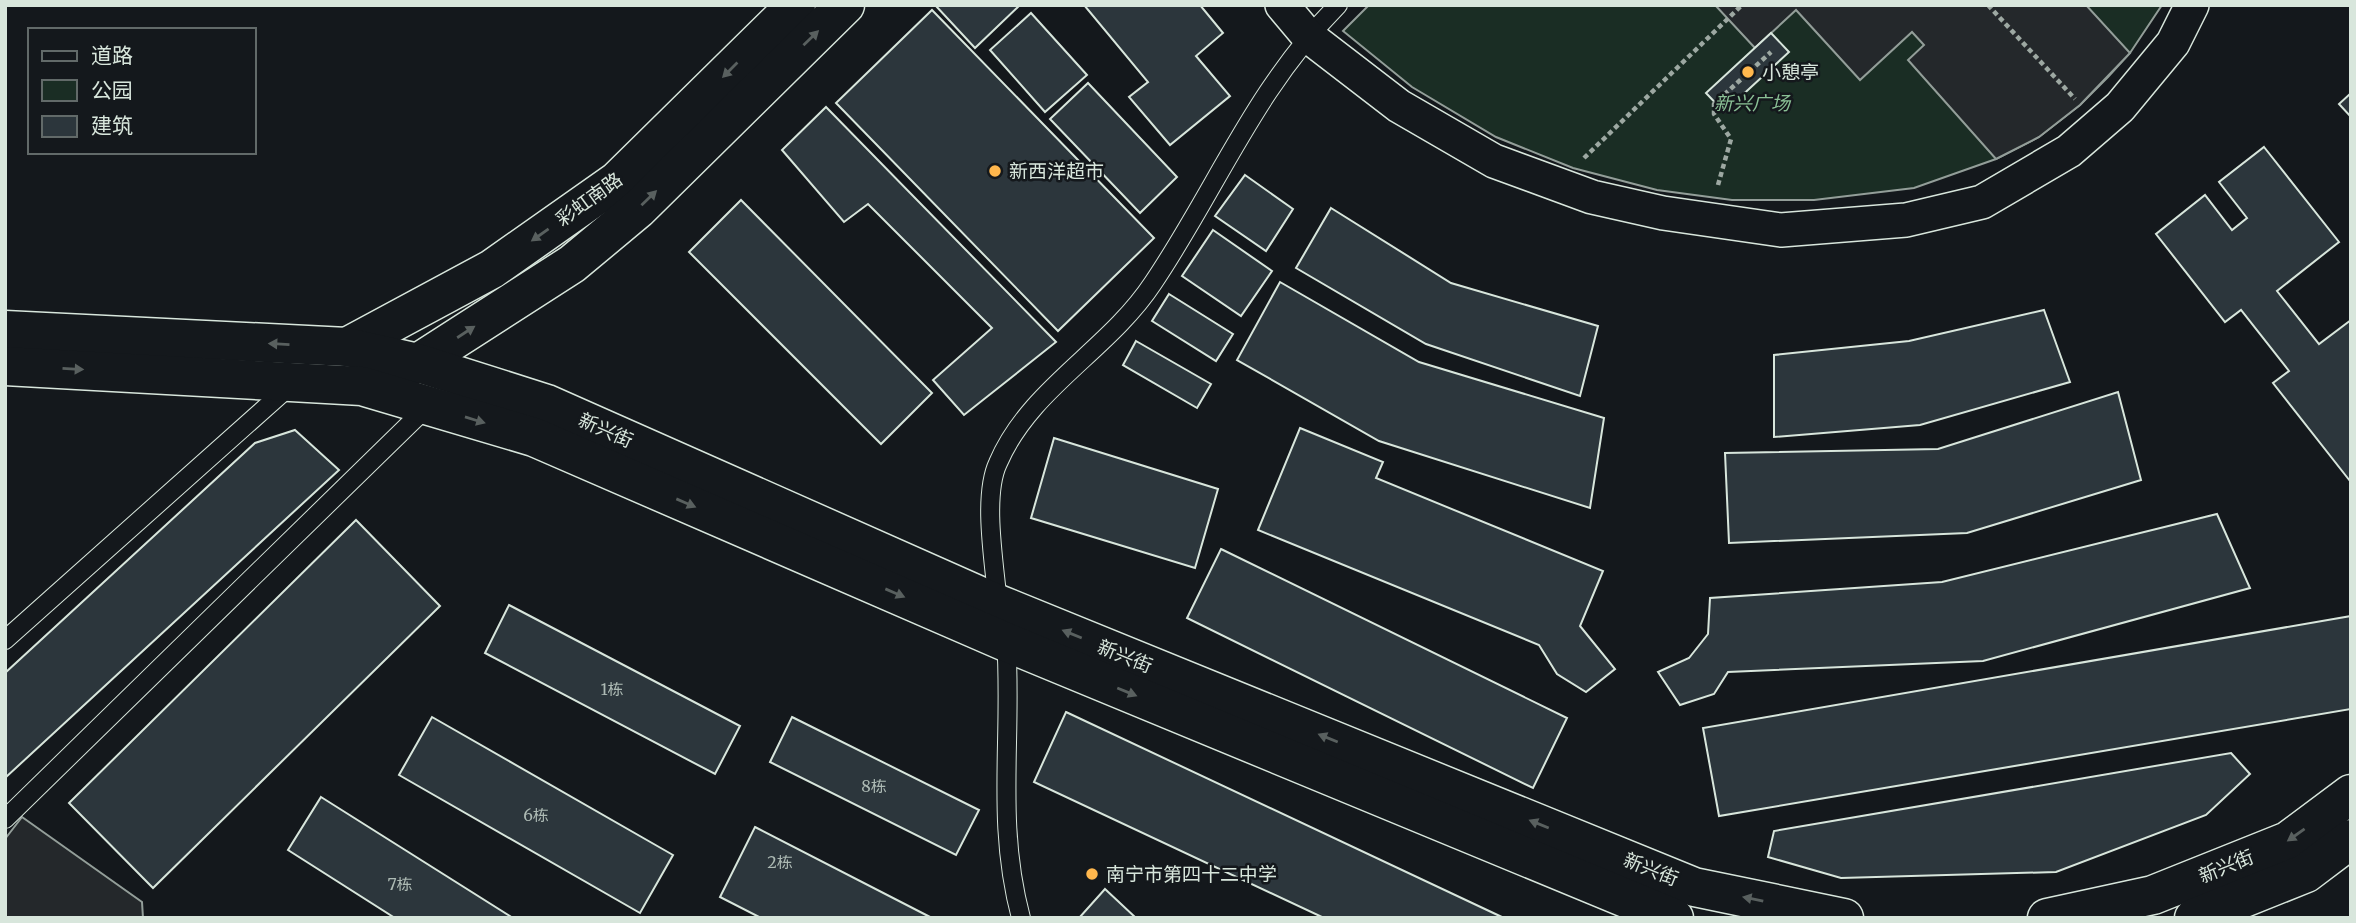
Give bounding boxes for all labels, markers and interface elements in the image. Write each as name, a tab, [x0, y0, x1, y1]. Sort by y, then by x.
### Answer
legend	[28, 28, 256, 154]
one-way arrow	[803, 30, 820, 47]
text: 道路	[91, 42, 133, 69]
place label: 小憩亭	[1762, 60, 1819, 84]
one-way arrow	[721, 62, 738, 79]
marker: 小憩亭	[1740, 64, 1756, 80]
text: 公园	[91, 77, 133, 104]
park label: 新兴广场	[1714, 91, 1792, 115]
text: 建筑	[91, 112, 133, 139]
place label: 新西洋超市	[1009, 159, 1104, 183]
marker: 新西洋超市	[987, 163, 1003, 179]
street label: 彩虹南路	[551, 167, 627, 231]
one-way arrow	[640, 190, 657, 206]
one-way arrow	[531, 228, 549, 242]
one-way arrow	[456, 325, 475, 338]
one-way arrow	[268, 338, 290, 349]
one-way arrow	[63, 364, 85, 375]
street label: 新兴街	[575, 407, 637, 453]
one-way arrow	[464, 415, 485, 425]
one-way arrow	[676, 497, 696, 509]
one-way arrow	[885, 588, 906, 599]
one-way arrow	[1061, 629, 1082, 640]
street label: 新兴街	[1094, 634, 1156, 678]
house number: 1栋	[600, 679, 624, 699]
one-way arrow	[1117, 686, 1138, 697]
one-way arrow	[1318, 733, 1339, 744]
house number: 8栋	[861, 776, 887, 796]
house number: 6栋	[523, 805, 549, 825]
one-way arrow	[1529, 818, 1549, 830]
one-way arrow	[2287, 828, 2305, 842]
street label: 新兴街	[2195, 844, 2257, 888]
street label: 新兴街	[1620, 847, 1682, 891]
house number: 2栋	[767, 852, 793, 872]
place label: 南宁市第四十二中学	[1106, 862, 1277, 886]
marker: 南宁市第四十二中学	[1084, 866, 1100, 882]
house number: 7栋	[387, 874, 413, 894]
one-way arrow	[1742, 894, 1764, 905]

